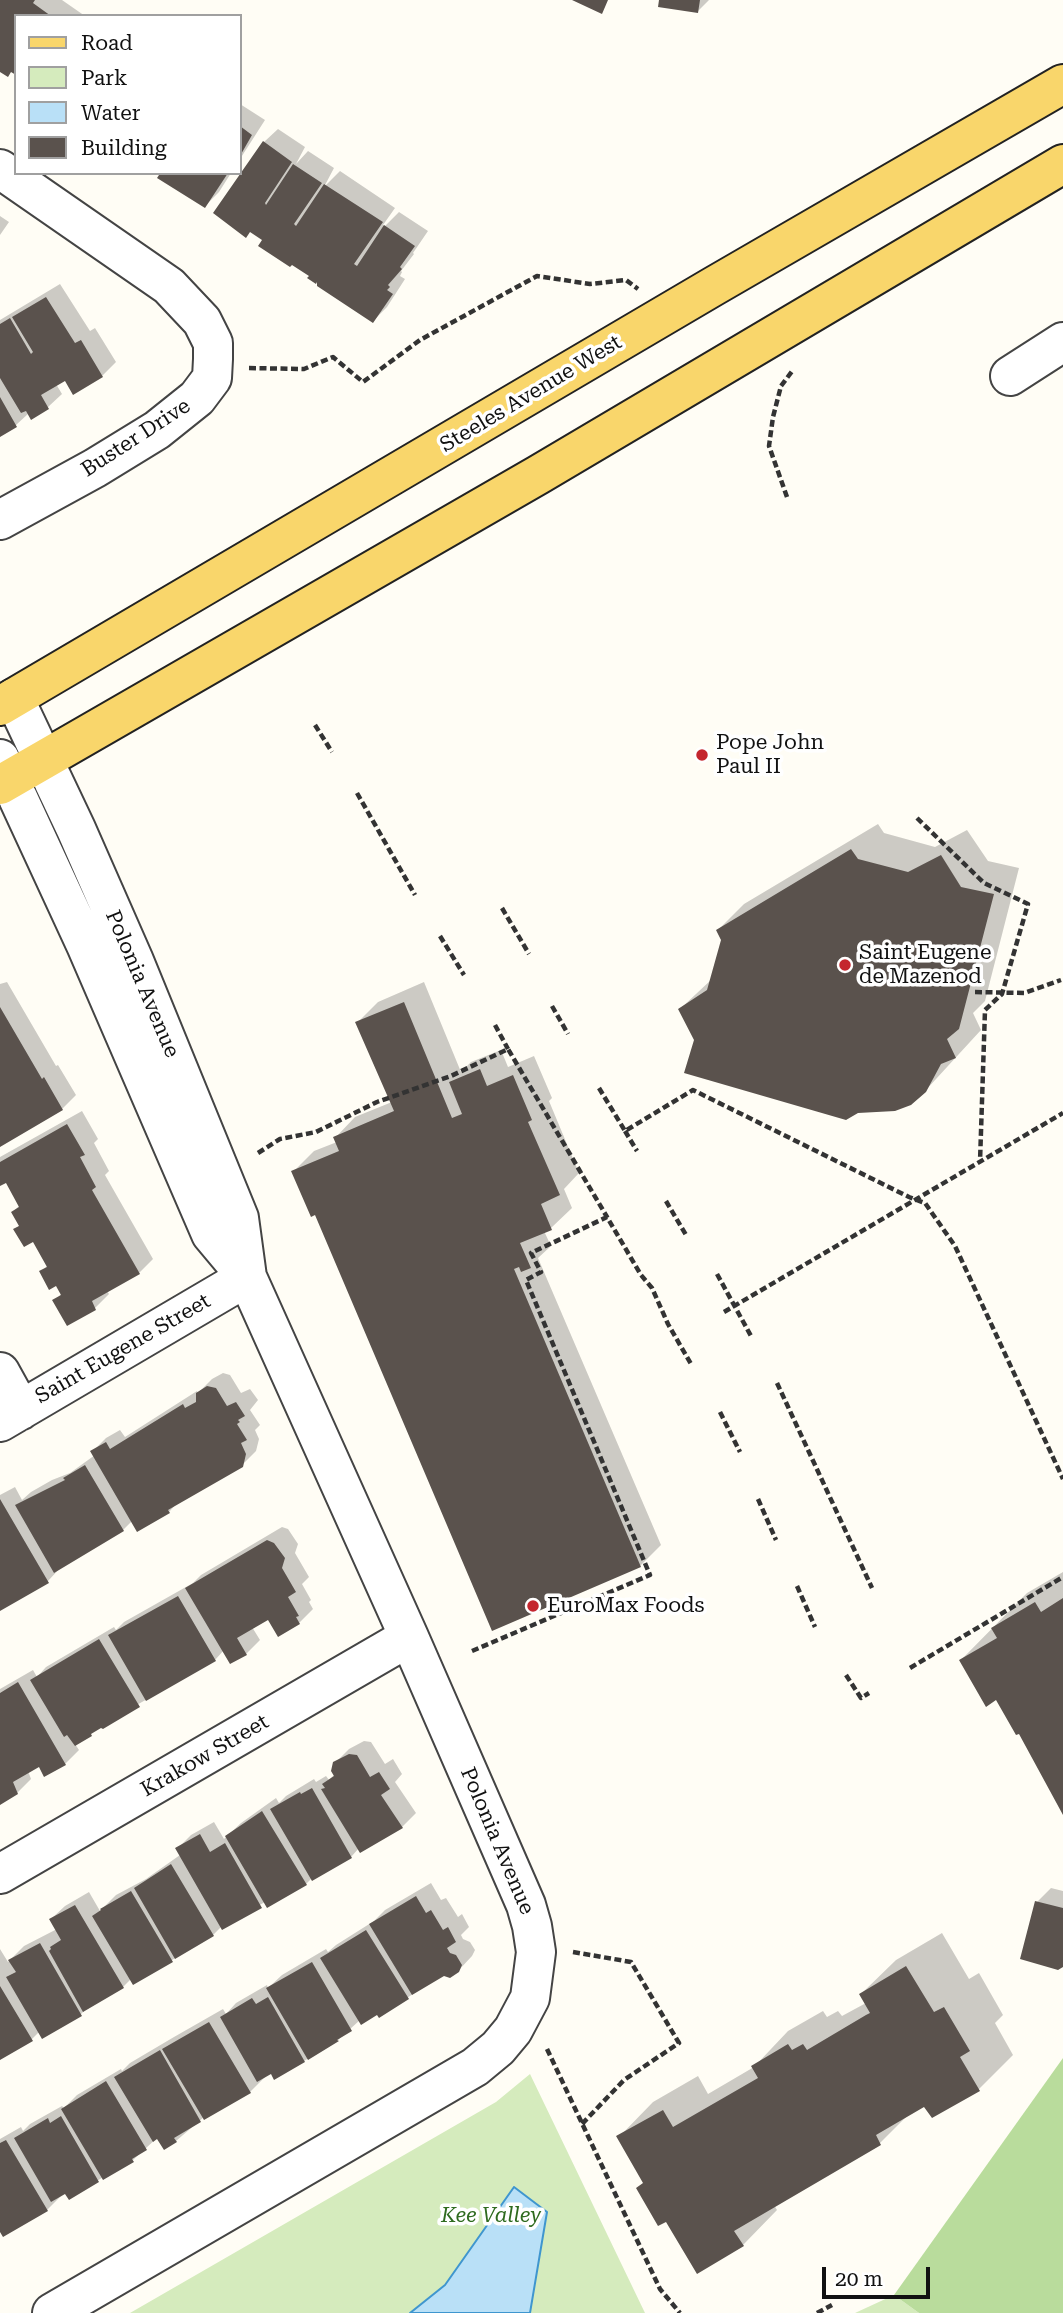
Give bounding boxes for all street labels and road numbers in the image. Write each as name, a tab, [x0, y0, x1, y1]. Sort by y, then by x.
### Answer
street label: Steeles Avenue West	[436, 330, 626, 458]
street label: Buster Drive	[77, 393, 195, 483]
street label: Polonia Avenue	[100, 907, 184, 1061]
street label: Saint Eugene Street	[31, 1289, 215, 1409]
street label: Krakow Street	[137, 1709, 273, 1803]
street label: Polonia Avenue	[455, 1764, 539, 1918]

